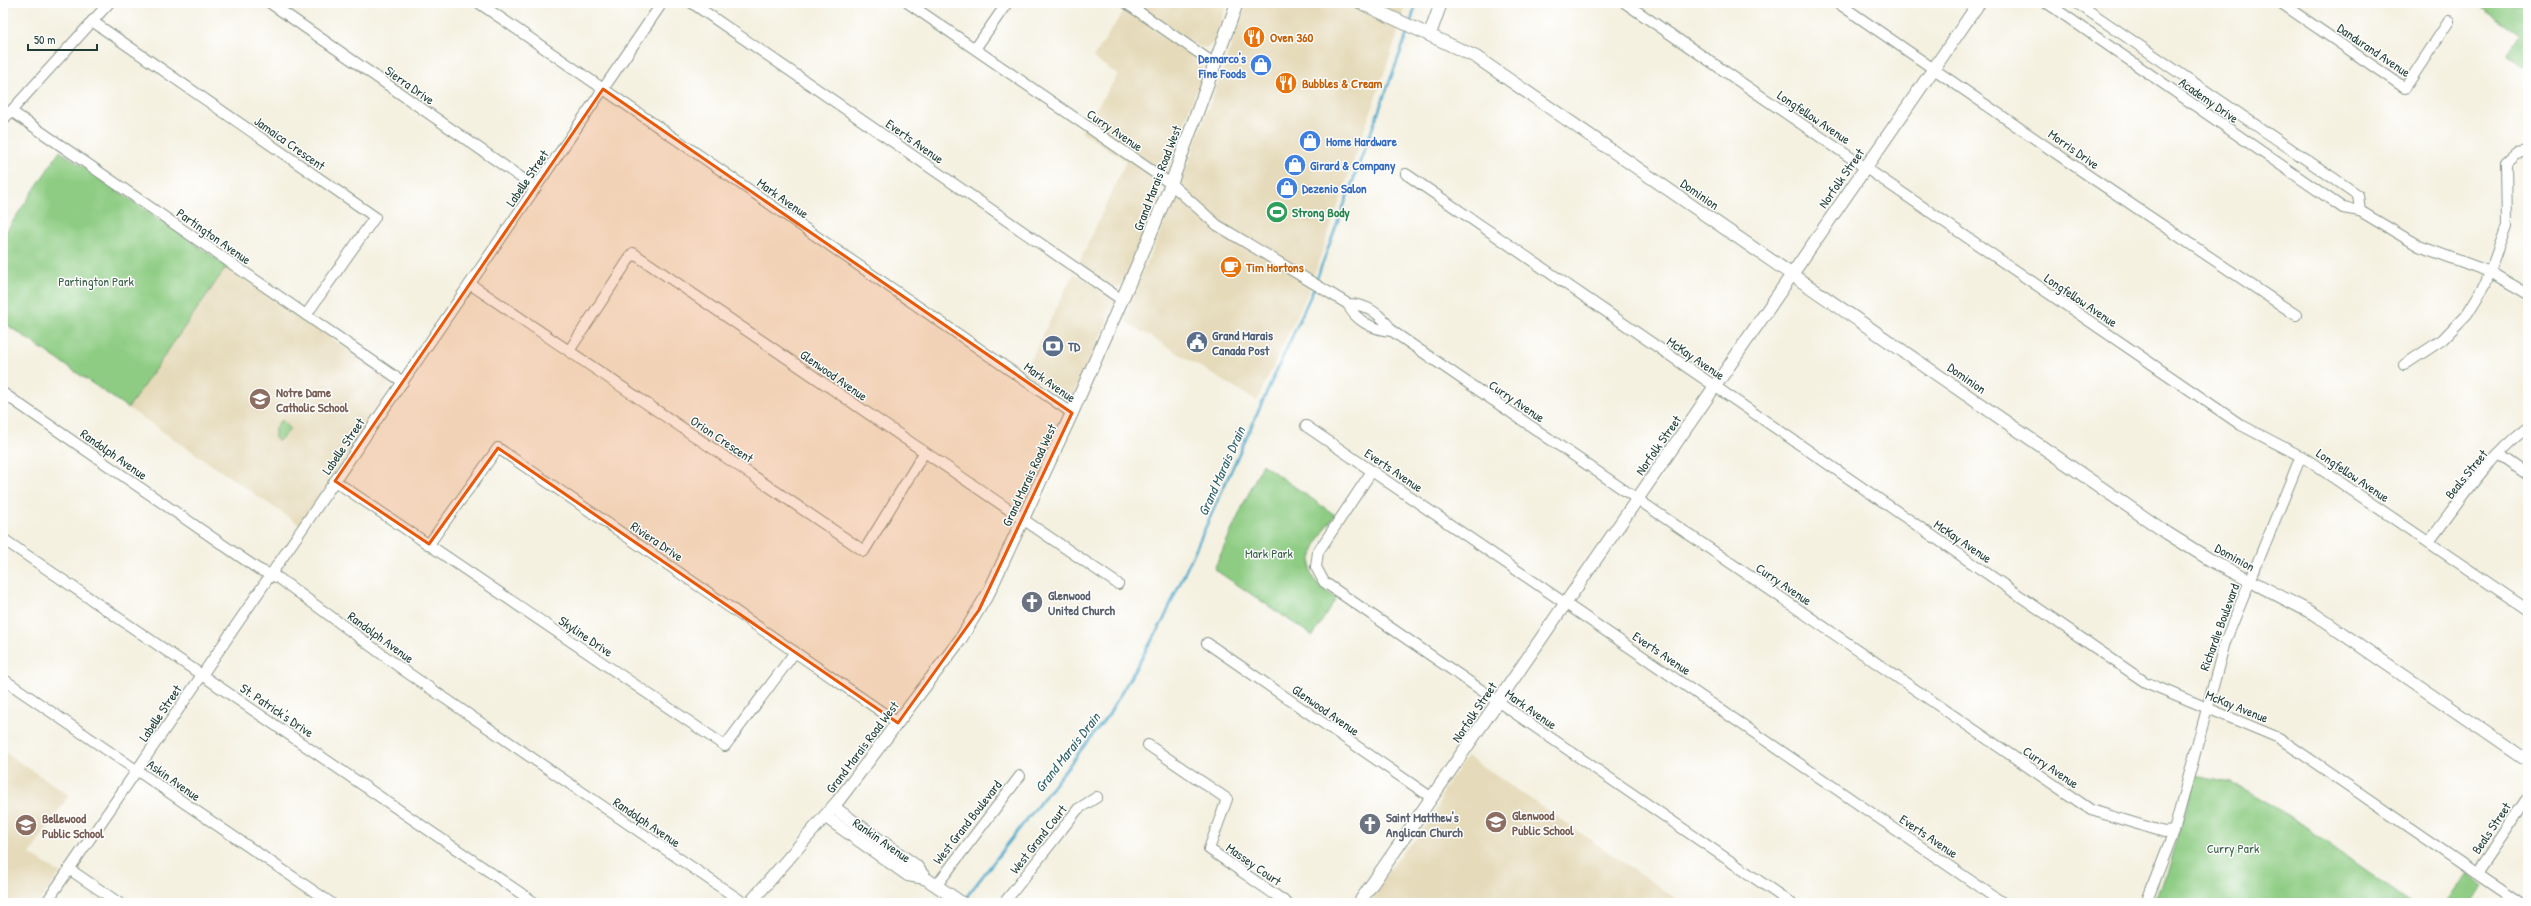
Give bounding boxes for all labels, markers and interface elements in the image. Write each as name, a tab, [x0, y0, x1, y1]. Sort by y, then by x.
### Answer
street label: Dandurand Avenue	[2334, 19, 2414, 81]
restaurant icon: Oven 360	[1241, 24, 1267, 50]
scale bar	[28, 26, 97, 52]
place label: Oven 360	[1270, 28, 1313, 46]
text: 50 m	[34, 31, 55, 48]
place label: Demarco's Fine Foods	[1198, 49, 1246, 82]
shop icon: Demarco's Fine Foods	[1248, 52, 1274, 78]
street label: Sierra Drive	[382, 61, 438, 109]
restaurant icon: Bubbles & Cream	[1273, 70, 1299, 96]
street label: Academy Drive	[2176, 73, 2242, 127]
place label: Bubbles & Cream	[1302, 74, 1382, 92]
street label: Longfellow Avenue	[1774, 86, 1854, 148]
street label: Curry Avenue	[1084, 105, 1146, 155]
street label: Jamaica Crescent	[251, 112, 329, 174]
street label: Everts Avenue	[883, 115, 947, 167]
street label: Grand Marais Road West	[1129, 122, 1185, 233]
street label: Morris Drive	[2045, 125, 2103, 173]
shop icon: Home Hardware	[1297, 128, 1323, 154]
place label: Home Hardware	[1326, 132, 1398, 150]
street label: Norfolk Street	[1814, 144, 1869, 211]
street label: Labelle Street	[502, 146, 553, 210]
shop icon: Girard & Company	[1282, 152, 1308, 178]
place label: Girard & Company	[1310, 156, 1396, 175]
street label: Mark Avenue	[754, 174, 812, 222]
street label: Dominion	[1677, 174, 1723, 214]
shop icon: Dezenio Salon	[1274, 175, 1300, 201]
place label: Dezenio Salon	[1302, 179, 1367, 197]
sports icon: Strong Body	[1264, 199, 1290, 225]
place label: Strong Body	[1292, 203, 1350, 222]
street label: Partington Avenue	[173, 204, 255, 268]
cafe icon: Tim Hortons	[1218, 254, 1244, 280]
place label: Tim Hortons	[1245, 258, 1304, 276]
street label: Longfellow Avenue	[2041, 269, 2121, 331]
park label: Partington Park	[58, 272, 134, 290]
place label: Grand Marais Canada Post	[1212, 326, 1273, 359]
public building icon: Grand Marais Canada Post	[1184, 329, 1210, 355]
street label: McKay Avenue	[1664, 332, 1728, 384]
bank icon: TD	[1040, 333, 1066, 359]
place label: TD	[1067, 337, 1081, 355]
street label: Glenwood Avenue	[797, 345, 871, 405]
street label: Mark Avenue	[1021, 358, 1079, 406]
street label: Dominion	[1944, 358, 1990, 398]
street label: Curry Avenue	[1486, 376, 1548, 426]
place label: Notre Dame Catholic School	[276, 383, 349, 416]
school or university icon: Notre Dame Catholic School	[247, 386, 273, 412]
street label: Orion Crescent	[687, 411, 757, 467]
street label: Norfolk Street	[1631, 411, 1686, 478]
street label: Labelle Street	[318, 414, 369, 478]
street label: Grand Marais Road West	[997, 420, 1061, 529]
water label: Grand Marais Drain	[1193, 422, 1250, 519]
street label: Randolph Avenue	[77, 424, 151, 484]
street label: Everts Avenue	[1361, 444, 1427, 496]
street label: Longfellow Avenue	[2313, 444, 2393, 506]
street label: Beals Street	[2441, 445, 2492, 502]
street label: McKay Avenue	[1931, 515, 1995, 567]
street label: Riviera Drive	[627, 517, 687, 565]
street label: Dominion	[2212, 539, 2258, 575]
park label: Mark Park	[1245, 544, 1294, 562]
street label: Curry Avenue	[1753, 559, 1815, 609]
street label: Richardie Boulevard	[2195, 581, 2243, 673]
place label: Glenwood United Church	[1048, 586, 1115, 619]
church icon: Glenwood United Church	[1019, 589, 1045, 615]
street label: Randolph Avenue	[344, 607, 418, 667]
street label: Skyline Drive	[555, 611, 617, 661]
street label: Everts Avenue	[1629, 627, 1695, 679]
street label: Norfolk Street	[1447, 678, 1501, 746]
street label: St. Patrick's Drive	[237, 679, 317, 741]
street label: Glenwood Avenue	[1289, 680, 1363, 740]
street label: Labelle Street	[135, 681, 186, 745]
street label: Mark Avenue	[1502, 685, 1560, 733]
street label: McKay Avenue	[2203, 685, 2271, 727]
street label: Grand Marais Road West	[821, 697, 903, 797]
water label: Grand Marais Drain	[1030, 707, 1105, 796]
street label: Curry Avenue	[2020, 742, 2082, 792]
street label: Askin Avenue	[144, 755, 204, 805]
street label: West Grand Boulevard	[929, 776, 1005, 868]
street label: Randolph Avenue	[610, 793, 684, 851]
street label: Beals Street	[2467, 798, 2515, 857]
street label: West Grand Court	[1005, 800, 1071, 877]
place label: Glenwood Public School	[1512, 806, 1574, 839]
place label: Saint Matthew's Anglican Church	[1386, 808, 1463, 842]
place label: Bellewood Public School	[42, 809, 104, 842]
school or university icon: Glenwood Public School	[1483, 809, 1509, 835]
street label: Everts Avenue	[1896, 810, 1962, 862]
church icon: Saint Matthew's Anglican Church	[1357, 811, 1383, 837]
school or university icon: Bellewood Public School	[13, 812, 39, 838]
street label: Rankin Avenue	[849, 813, 915, 867]
street label: Massey Court	[1223, 838, 1286, 890]
park label: Curry Park	[2207, 839, 2260, 857]

